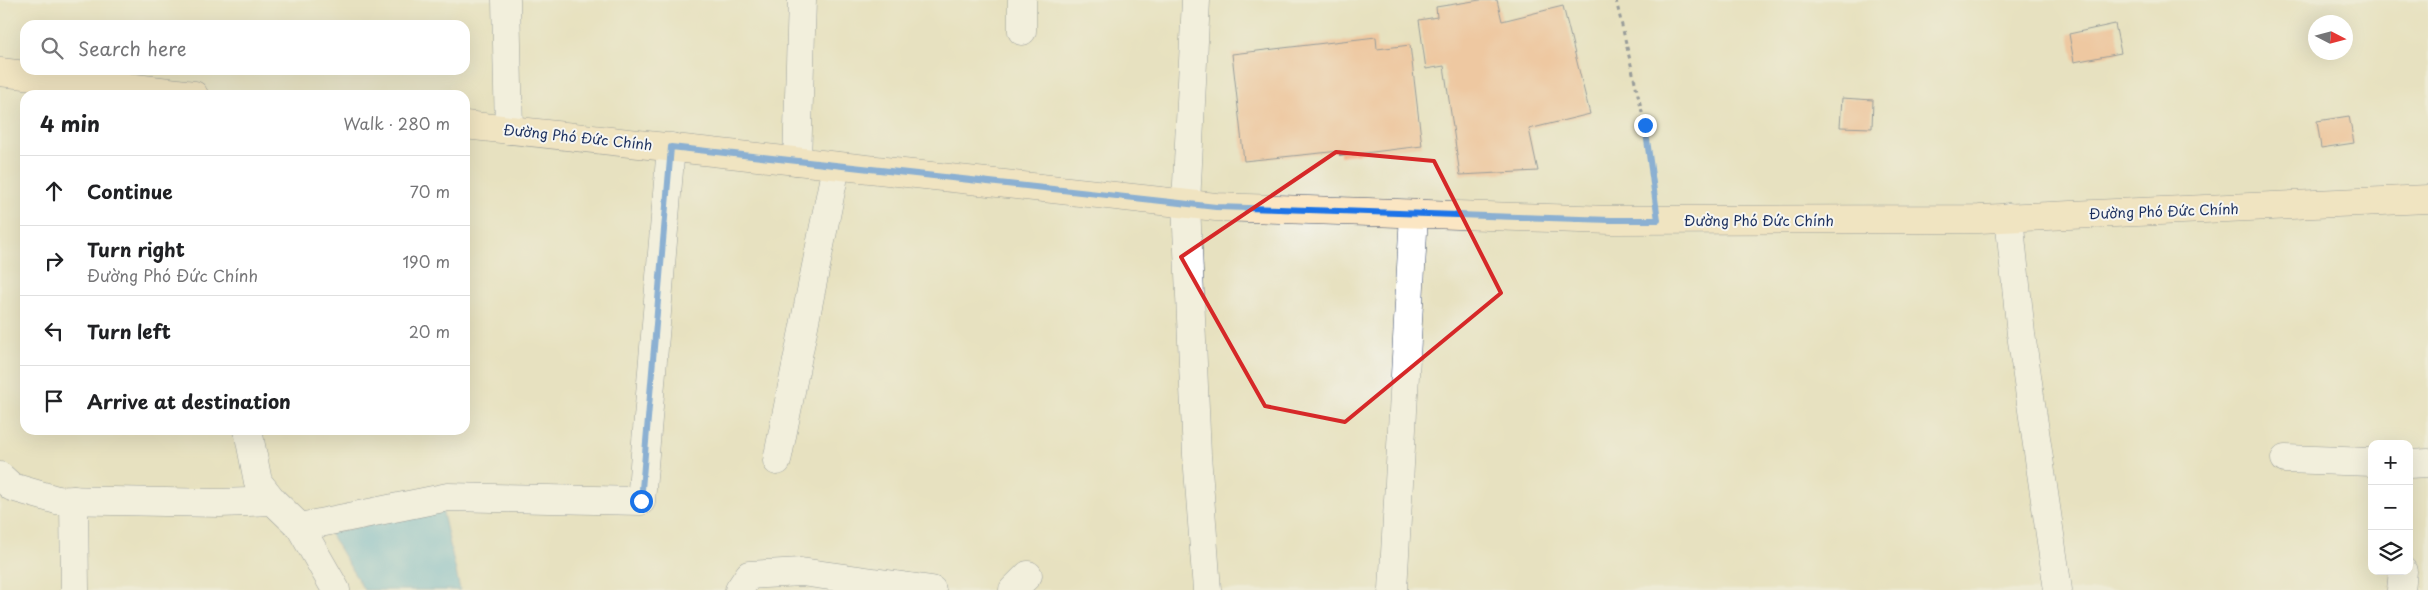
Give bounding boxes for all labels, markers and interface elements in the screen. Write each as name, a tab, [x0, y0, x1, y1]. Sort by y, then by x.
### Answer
north arrow	[2308, 15, 2353, 60]
search box	[20, 20, 470, 75]
icon: search	[38, 34, 66, 62]
text: Search here	[78, 34, 187, 62]
text: 4 min	[40, 107, 100, 139]
text: Walk · 280 m	[343, 111, 450, 135]
route end	[1634, 114, 1657, 137]
street label: Đường Phó Đức Chính	[502, 119, 654, 155]
icon: ahead	[40, 177, 68, 205]
text: Continue	[87, 177, 173, 205]
text: 70 m	[410, 179, 450, 203]
street label: Đường Phó Đức Chính	[2089, 198, 2239, 224]
street label: Đường Phó Đức Chính	[1684, 210, 1834, 231]
text: Turn right	[87, 235, 185, 263]
icon: right	[40, 247, 68, 275]
text: 190 m	[402, 249, 450, 273]
text: Đường Phó Đức Chính	[87, 263, 258, 287]
icon: left	[40, 317, 68, 345]
text: Turn left	[87, 317, 171, 345]
text: 20 m	[409, 319, 450, 343]
icon: arrive	[40, 387, 68, 415]
text: Arrive at destination	[87, 387, 291, 415]
map controls	[2368, 440, 2413, 575]
button: +	[2368, 440, 2413, 485]
button: −	[2368, 485, 2413, 530]
route start	[630, 490, 653, 513]
button: layers	[2368, 530, 2413, 575]

